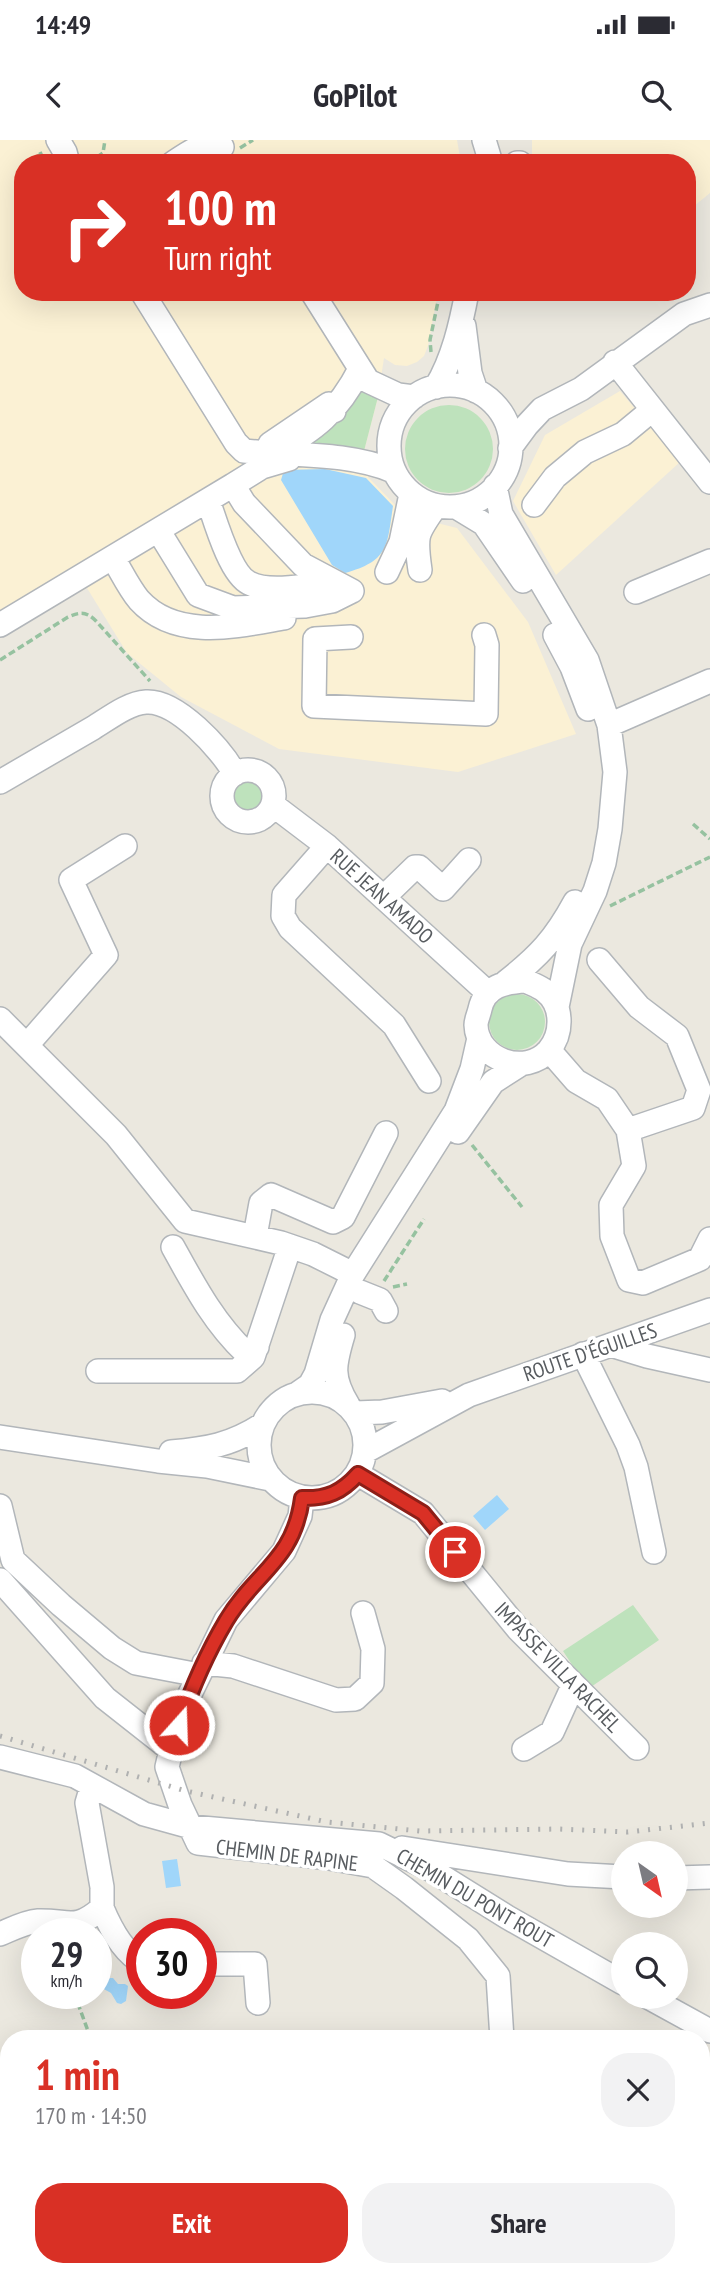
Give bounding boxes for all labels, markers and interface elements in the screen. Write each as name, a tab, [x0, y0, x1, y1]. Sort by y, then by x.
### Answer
text: 14:49	[35, 8, 91, 41]
text: GoPilot	[313, 74, 397, 116]
icon: back	[35, 76, 73, 114]
icon: search	[637, 76, 675, 114]
text: 100 m	[164, 175, 277, 239]
icon: right	[49, 182, 140, 273]
text: Turn right	[164, 237, 272, 279]
street label: RUE JEAN AMADO	[325, 843, 439, 949]
street label: ROUTE D'ÉGUILLES	[520, 1317, 660, 1387]
pin	[425, 1522, 485, 1582]
icon: arrive	[436, 1533, 474, 1571]
street label: IMPASSE VILLA RACHEL	[489, 1596, 627, 1738]
position arrow	[142, 1688, 216, 1762]
street label: CHEMIN DE RAPINE	[215, 1833, 359, 1877]
north arrow	[611, 1841, 688, 1918]
map controls	[611, 1841, 688, 2009]
street label: CHEMIN DU PONT ROUT	[392, 1842, 559, 1954]
speed limit sign: 30	[126, 1918, 217, 2009]
text: 29	[50, 1931, 83, 1977]
button: search	[611, 1932, 688, 2009]
text: km/h	[51, 1969, 82, 1992]
text: 1 min	[35, 2047, 120, 2102]
button: close	[601, 2053, 675, 2127]
text: 170 m · 14:50	[35, 2101, 147, 2130]
button: Exit	[35, 2183, 348, 2263]
button: Share	[362, 2183, 675, 2263]

